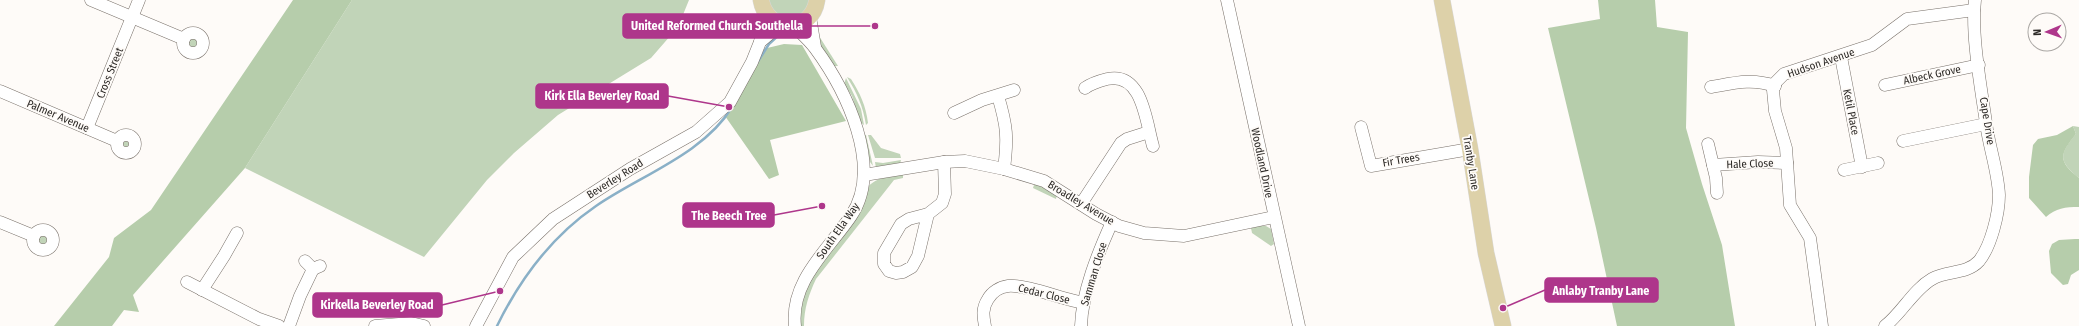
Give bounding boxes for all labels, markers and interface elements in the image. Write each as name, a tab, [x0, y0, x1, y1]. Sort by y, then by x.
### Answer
north arrow	[2027, 12, 2067, 52]
callout: United Reformed Church Southella	[623, 14, 811, 38]
text: United Reformed Church Southella	[631, 19, 803, 33]
text: N	[2031, 29, 2044, 36]
street label: Cross Street	[94, 45, 126, 100]
street label: Hudson Avenue	[1786, 45, 1856, 81]
street label: Albeck Grove	[1902, 63, 1962, 87]
callout: Kirk Ella Beverley Road	[536, 84, 668, 108]
street label: Ketil Place	[1840, 88, 1862, 136]
text: Kirk Ella Beverley Road	[544, 89, 660, 103]
street label: Cape Drive	[1977, 96, 1997, 146]
street label: Palmer Avenue	[25, 97, 91, 135]
street label: Woodland Drive	[1248, 127, 1276, 199]
street label: Tranby Lane	[1460, 135, 1482, 191]
street label: Fir Trees	[1381, 150, 1421, 170]
street label: Beverley Road	[584, 157, 646, 201]
street label: Hale Close	[1726, 157, 1774, 171]
street label: Broadley Avenue	[1045, 178, 1117, 228]
street label: South Ella Way	[814, 200, 862, 262]
callout: The Beech Tree	[683, 203, 774, 227]
text: The Beech Tree	[691, 209, 767, 223]
street label: Samman Close	[1078, 241, 1110, 307]
callout: Anlaby Tranby Lane	[1545, 278, 1658, 302]
street label: Cedar Close	[1017, 281, 1071, 307]
text: Anlaby Tranby Lane	[1552, 284, 1649, 298]
callout: Kirkella Beverley Road	[313, 293, 442, 317]
text: Kirkella Beverley Road	[321, 298, 433, 312]

